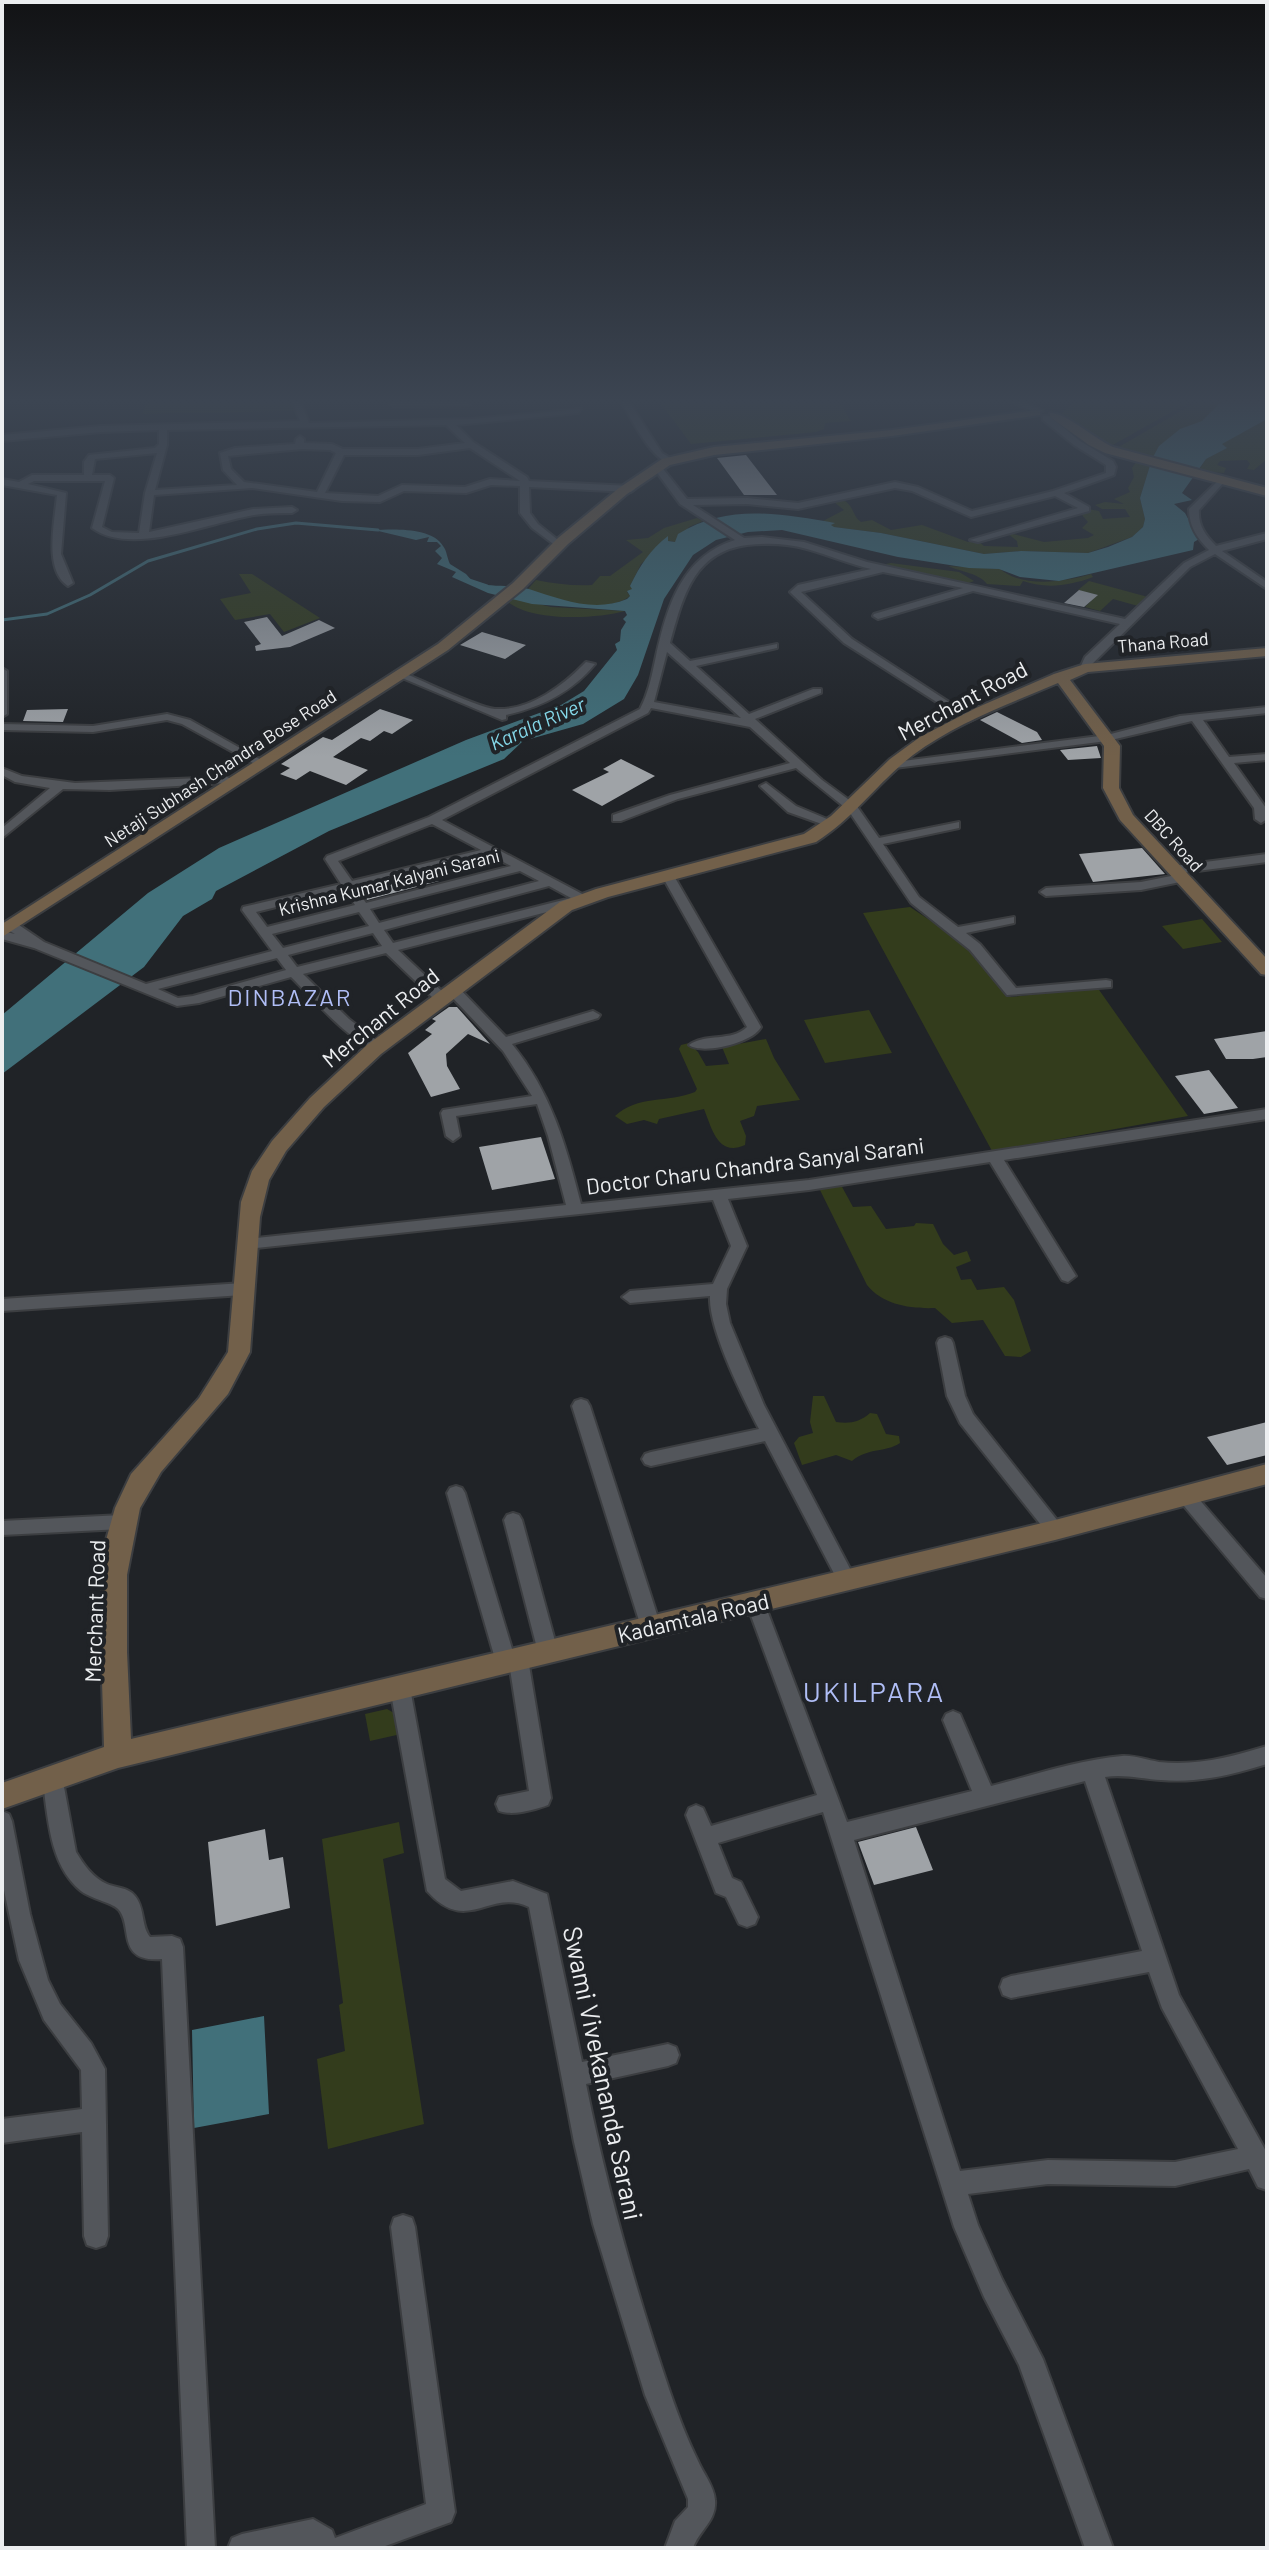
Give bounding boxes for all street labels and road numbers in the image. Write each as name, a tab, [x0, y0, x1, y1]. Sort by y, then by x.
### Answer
street label: Thana Road	[1116, 627, 1210, 657]
street label: Merchant Road	[893, 655, 1031, 745]
street label: Netaji Subhash Chandra Bose Road	[100, 685, 340, 851]
street label: DBC Road	[1140, 804, 1208, 876]
street label: Krishna Kumar Kalyani Sarani	[276, 844, 502, 920]
street label: Merchant Road	[316, 962, 444, 1072]
street label: Doctor Charu Chandra Sanyal Sarani	[584, 1131, 926, 1199]
street label: Merchant Road	[79, 1539, 109, 1683]
street label: Kadamtala Road	[615, 1587, 771, 1647]
street label: Swami Vivekananda Sarani	[558, 1923, 650, 2223]

